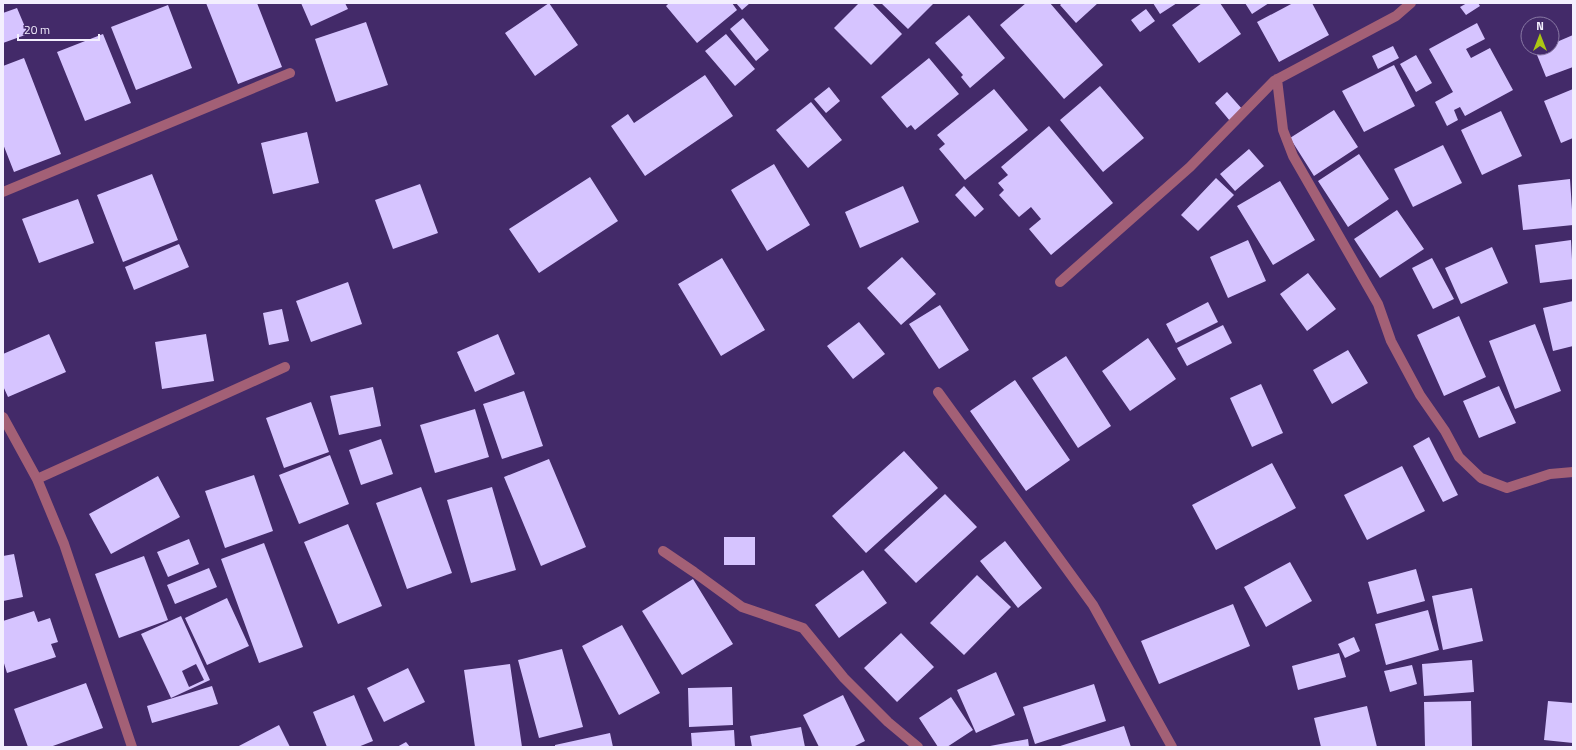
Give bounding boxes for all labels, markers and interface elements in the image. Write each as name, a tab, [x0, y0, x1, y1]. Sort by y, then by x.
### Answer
scale bar	[18, 16, 99, 42]
north arrow	[1520, 16, 1560, 56]
text: N	[1536, 18, 1544, 34]
text: 20 m	[24, 20, 50, 39]

